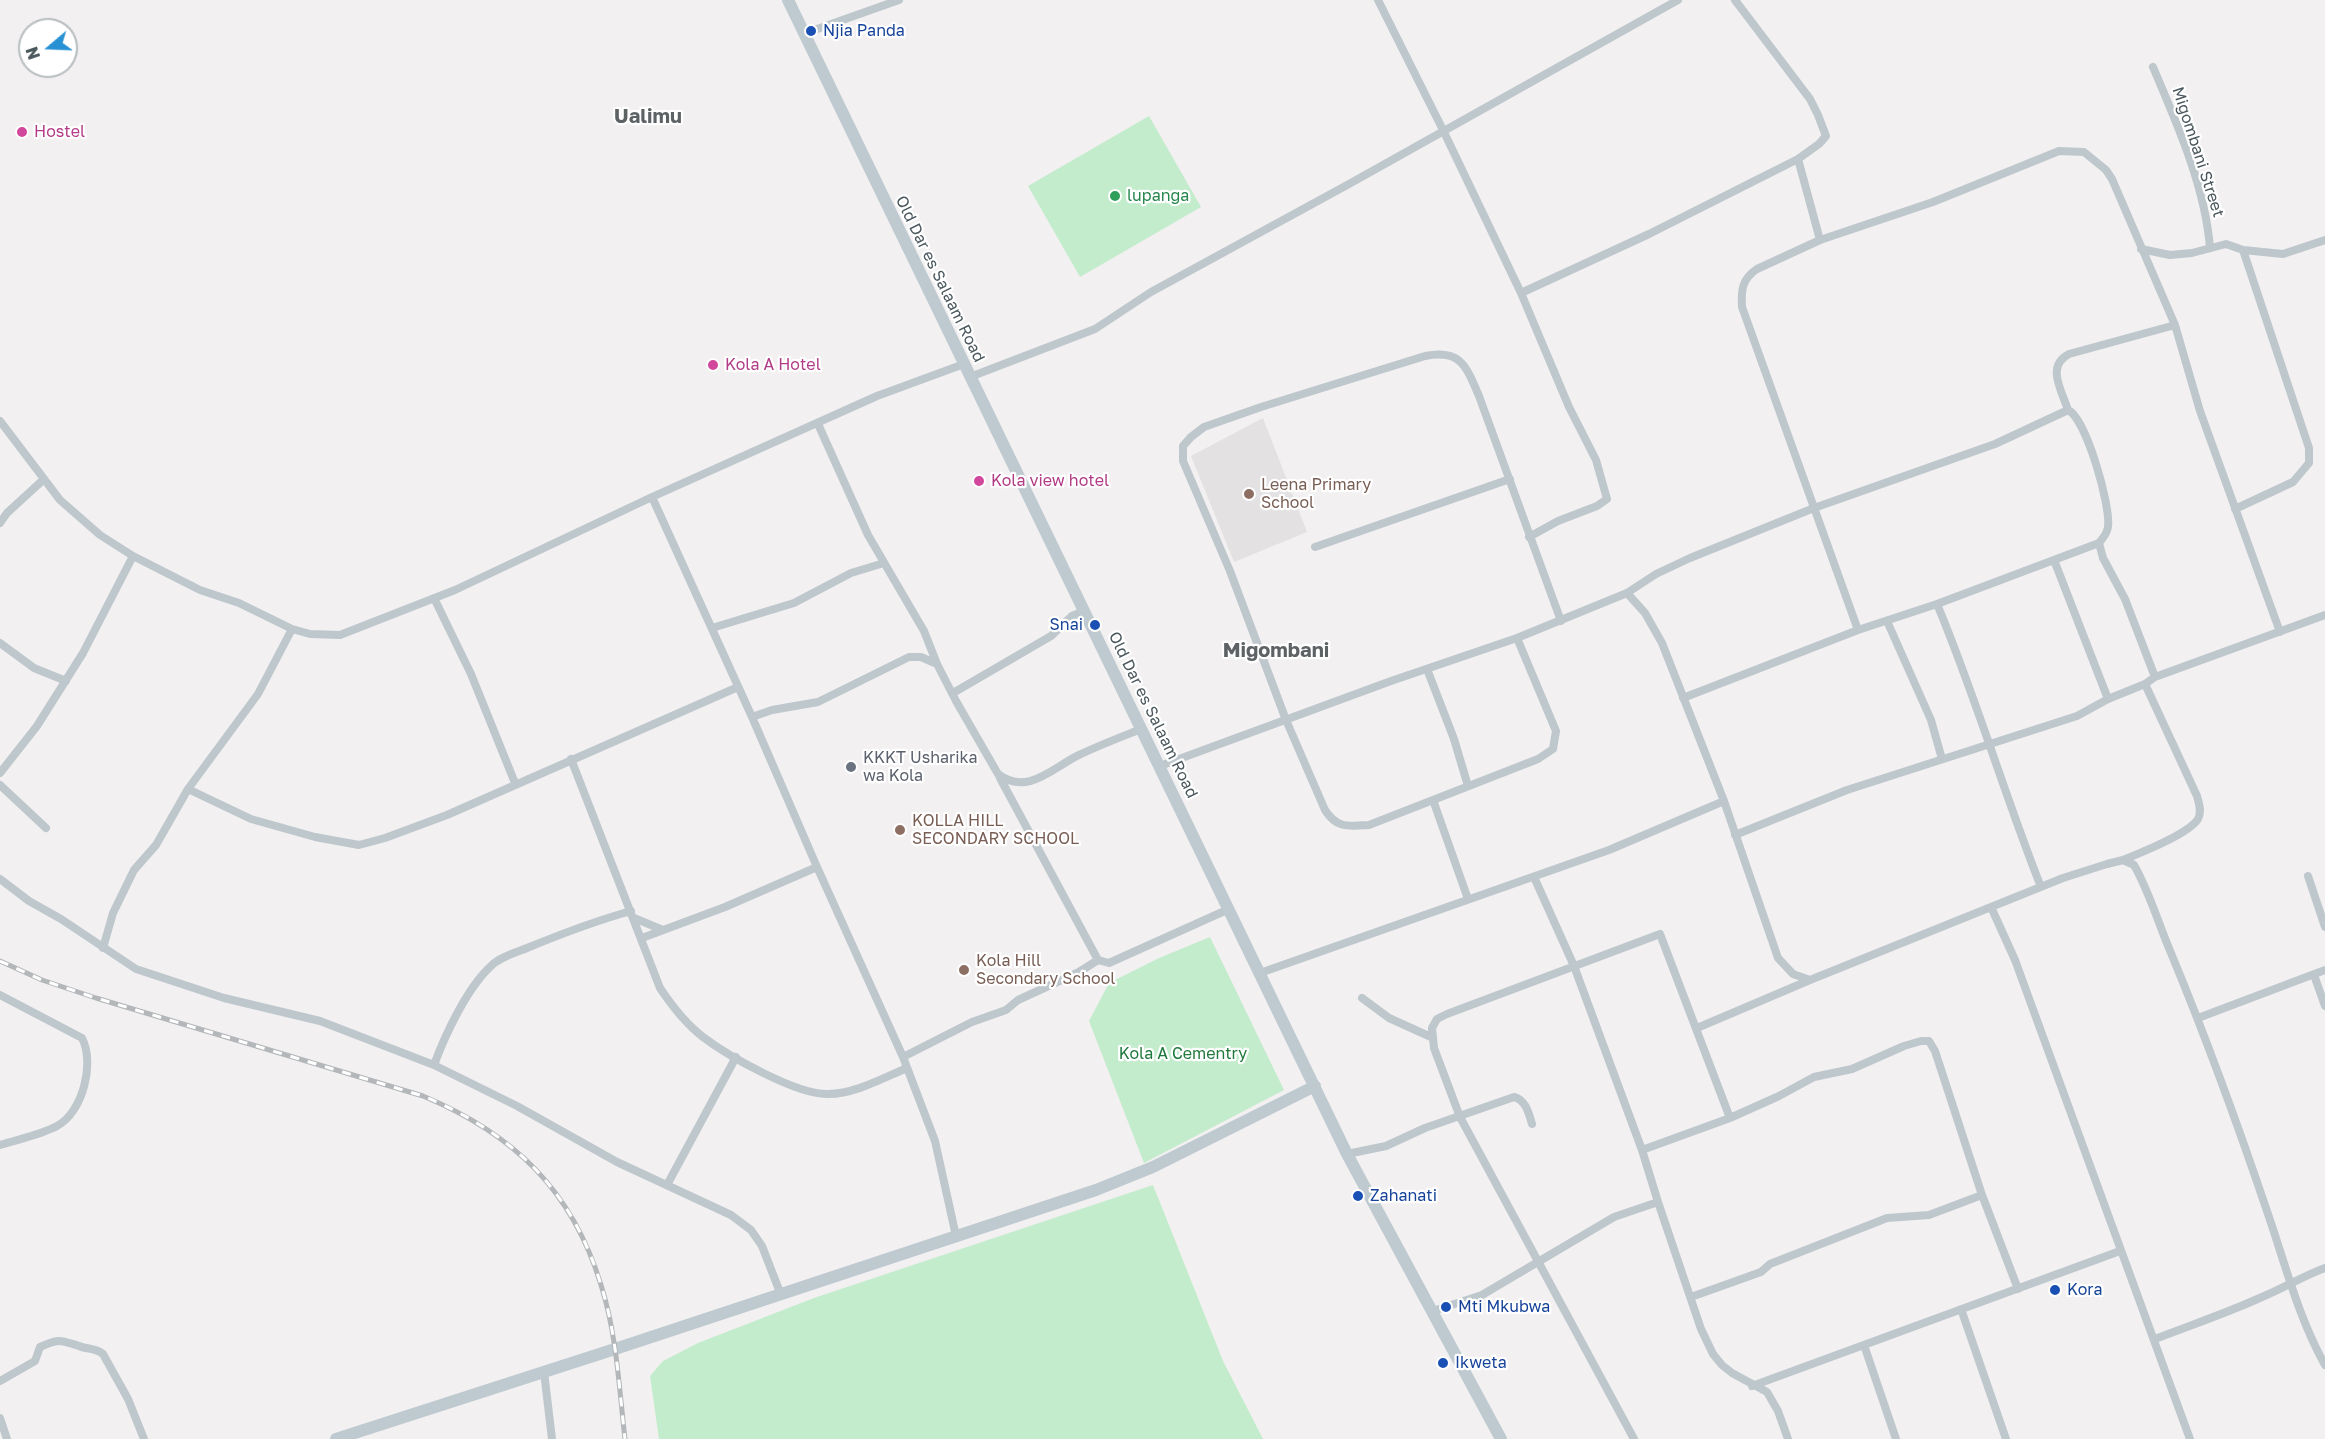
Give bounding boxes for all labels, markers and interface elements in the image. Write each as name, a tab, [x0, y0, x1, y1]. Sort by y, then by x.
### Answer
north arrow	[18, 18, 78, 78]
place label: Njia Panda	[823, 21, 905, 41]
marker: Njia Panda	[804, 24, 818, 38]
text: N	[21, 44, 44, 62]
street label: Migombani Street	[2168, 84, 2228, 220]
district label: Ualimu	[614, 105, 682, 129]
place label: Hostel	[34, 122, 85, 142]
marker: Hostel	[15, 125, 29, 139]
place label: lupanga	[1127, 186, 1189, 206]
marker: lupanga	[1108, 189, 1122, 203]
street label: Old Dar es Salaam Road	[891, 193, 989, 365]
place label: Kola A Hotel	[725, 355, 821, 375]
marker: Kola A Hotel	[706, 358, 720, 372]
place label: Kola view hotel	[991, 471, 1109, 491]
marker: Kola view hotel	[972, 474, 986, 488]
place label: Leena Primary School	[1261, 475, 1371, 513]
marker: Leena Primary School	[1242, 487, 1256, 501]
place label: Snai	[1050, 615, 1083, 635]
marker: Snai	[1088, 618, 1102, 632]
street label: Old Dar es Salaam Road	[1104, 629, 1202, 801]
district label: Migombani	[1223, 639, 1329, 663]
place label: KKKT Usharika wa Kola	[863, 748, 978, 786]
marker: KKKT Usharika wa Kola	[844, 760, 858, 774]
place label: KOLLA HILL SECONDARY SCHOOL	[912, 811, 1079, 849]
marker: KOLLA HILL SECONDARY SCHOOL	[893, 823, 907, 837]
place label: Kola Hill Secondary School	[976, 951, 1115, 989]
marker: Kola Hill Secondary School	[957, 963, 971, 977]
park label: Kola A Cementry	[1119, 1044, 1247, 1064]
place label: Zahanati	[1370, 1186, 1437, 1206]
marker: Zahanati	[1351, 1189, 1365, 1203]
place label: Kora	[2067, 1280, 2102, 1300]
marker: Kora	[2048, 1283, 2062, 1297]
place label: Mti Mkubwa	[1458, 1297, 1550, 1317]
marker: Mti Mkubwa	[1439, 1300, 1453, 1314]
place label: Ikweta	[1455, 1353, 1507, 1373]
marker: Ikweta	[1436, 1356, 1450, 1370]

